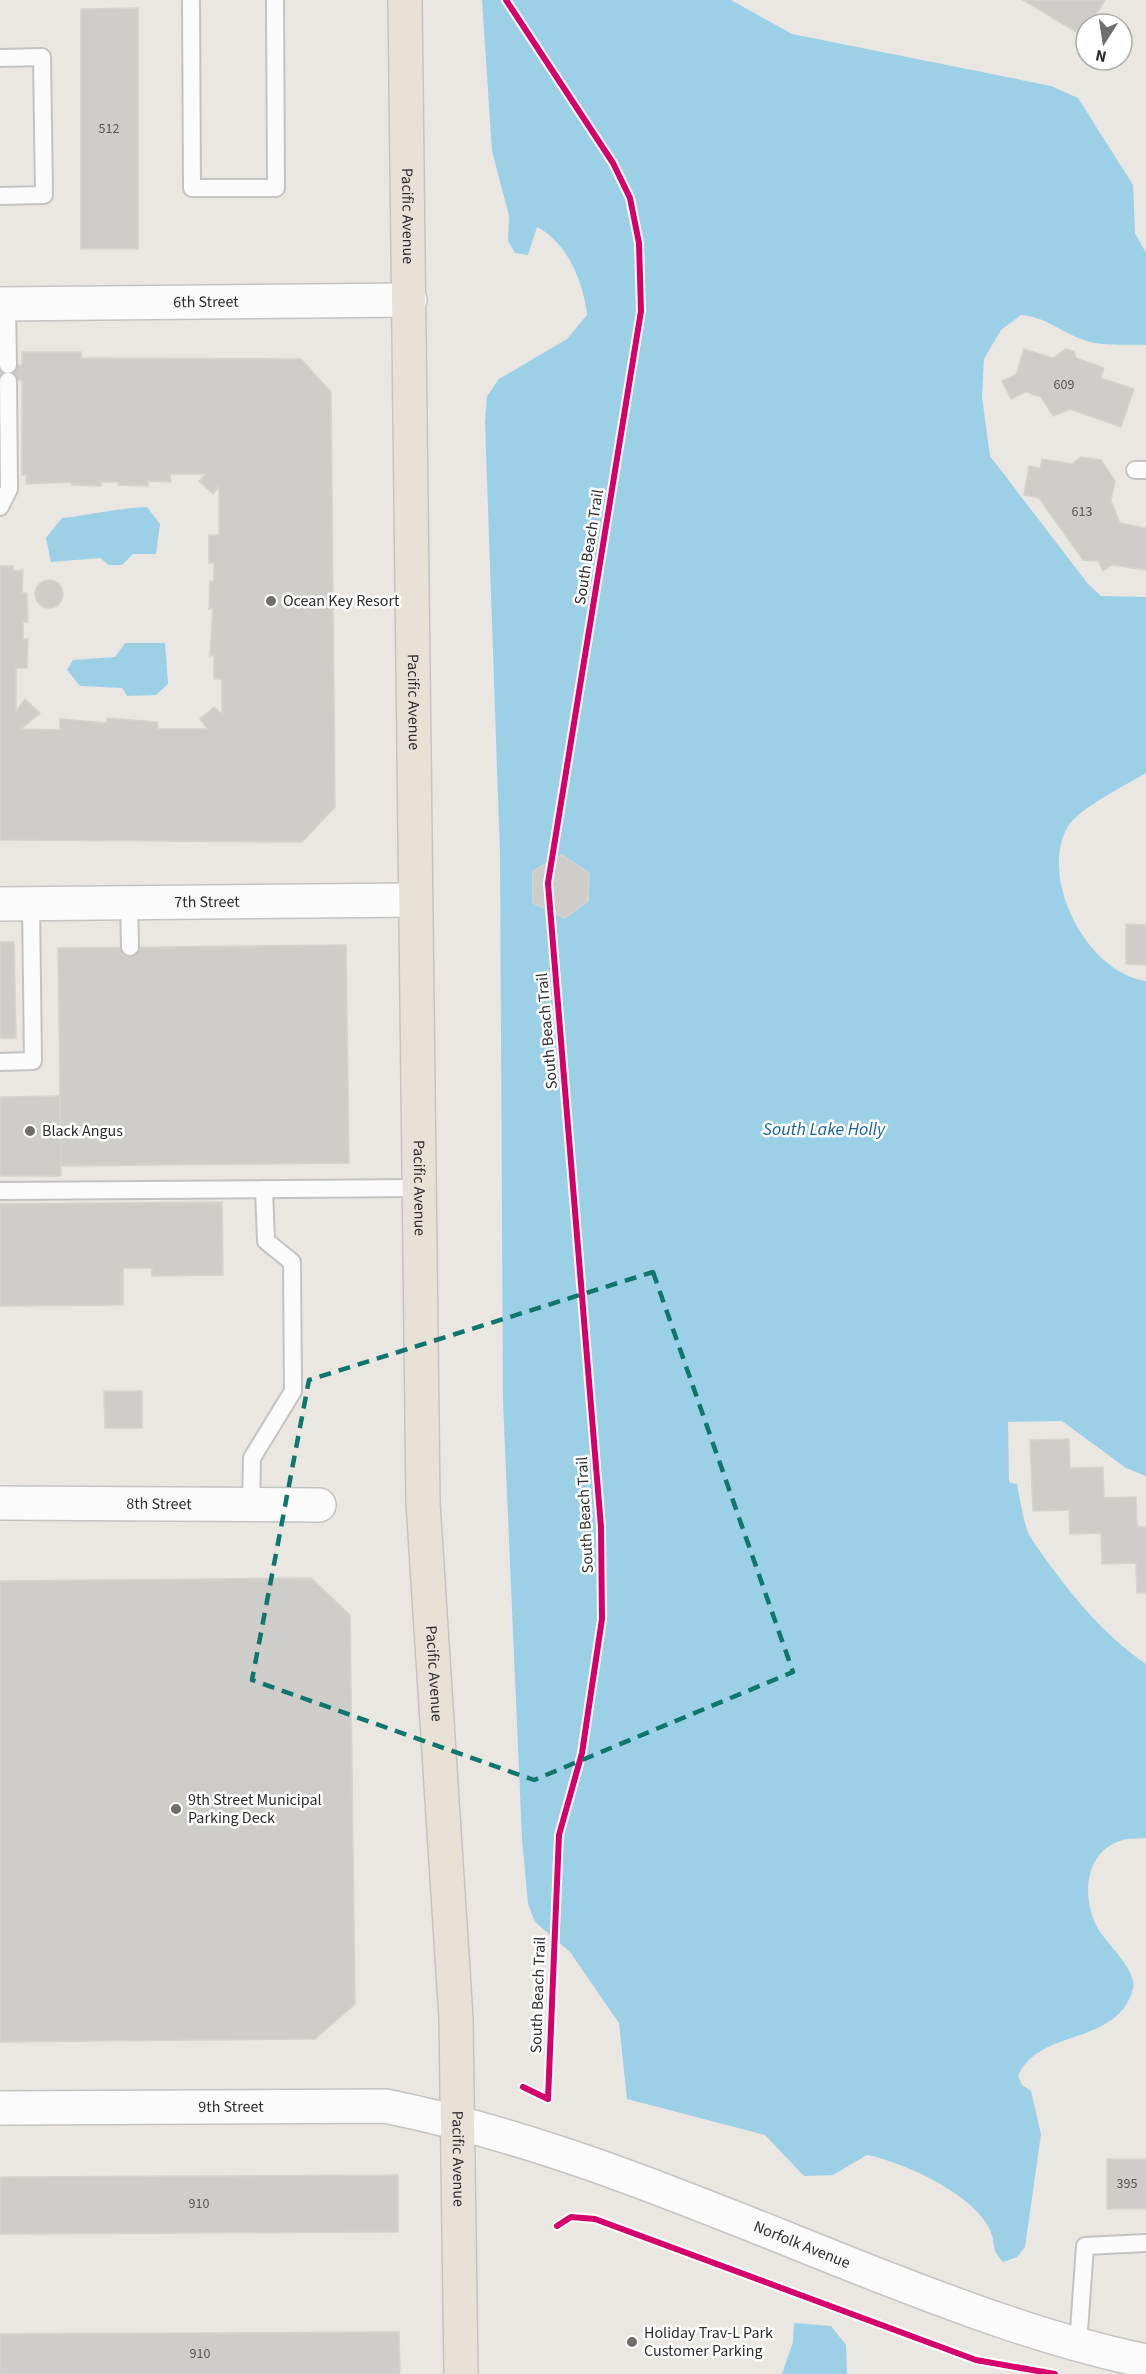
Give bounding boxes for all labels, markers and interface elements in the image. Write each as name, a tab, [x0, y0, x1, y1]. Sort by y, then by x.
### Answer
north arrow	[1074, 12, 1134, 72]
text: N	[1094, 44, 1109, 68]
house number: 512	[99, 119, 119, 139]
street label: Pacific Avenue	[396, 168, 419, 264]
street label: 6th Street	[173, 291, 239, 313]
house number: 609	[1054, 375, 1074, 395]
street label: South Beach Trail	[569, 488, 609, 606]
house number: 613	[1072, 502, 1092, 522]
place label: Ocean Key Resort	[283, 590, 400, 612]
marker: Ocean Key Resort	[264, 594, 278, 608]
street label: Pacific Avenue	[402, 654, 425, 750]
street label: 7th Street	[174, 891, 240, 913]
street label: South Beach Trail	[531, 972, 563, 1090]
water label: South Lake Holly	[763, 1117, 886, 1142]
place label: Black Angus	[42, 1120, 123, 1142]
marker: Black Angus	[23, 1124, 37, 1138]
street label: Pacific Avenue	[408, 1140, 431, 1236]
street label: South Beach Trail	[571, 1456, 599, 1574]
street label: 8th Street	[126, 1493, 192, 1515]
street label: Pacific Avenue	[420, 1625, 448, 1722]
place label: 9th Street Municipal Parking Deck	[188, 1789, 322, 1829]
marker: 9th Street Municipal Parking Deck	[169, 1802, 183, 1816]
street label: South Beach Trail	[525, 1936, 551, 2054]
street label: 9th Street	[198, 2096, 264, 2118]
street label: Pacific Avenue	[446, 2111, 470, 2207]
house number: 395	[1117, 2174, 1137, 2194]
house number: 910	[189, 2194, 209, 2214]
street label: Norfolk Avenue	[750, 2216, 854, 2274]
place label: Holiday Trav-L Park Customer Parking	[644, 2322, 773, 2362]
marker: Holiday Trav-L Park Customer Parking	[625, 2335, 639, 2349]
house number: 910	[190, 2344, 210, 2364]

